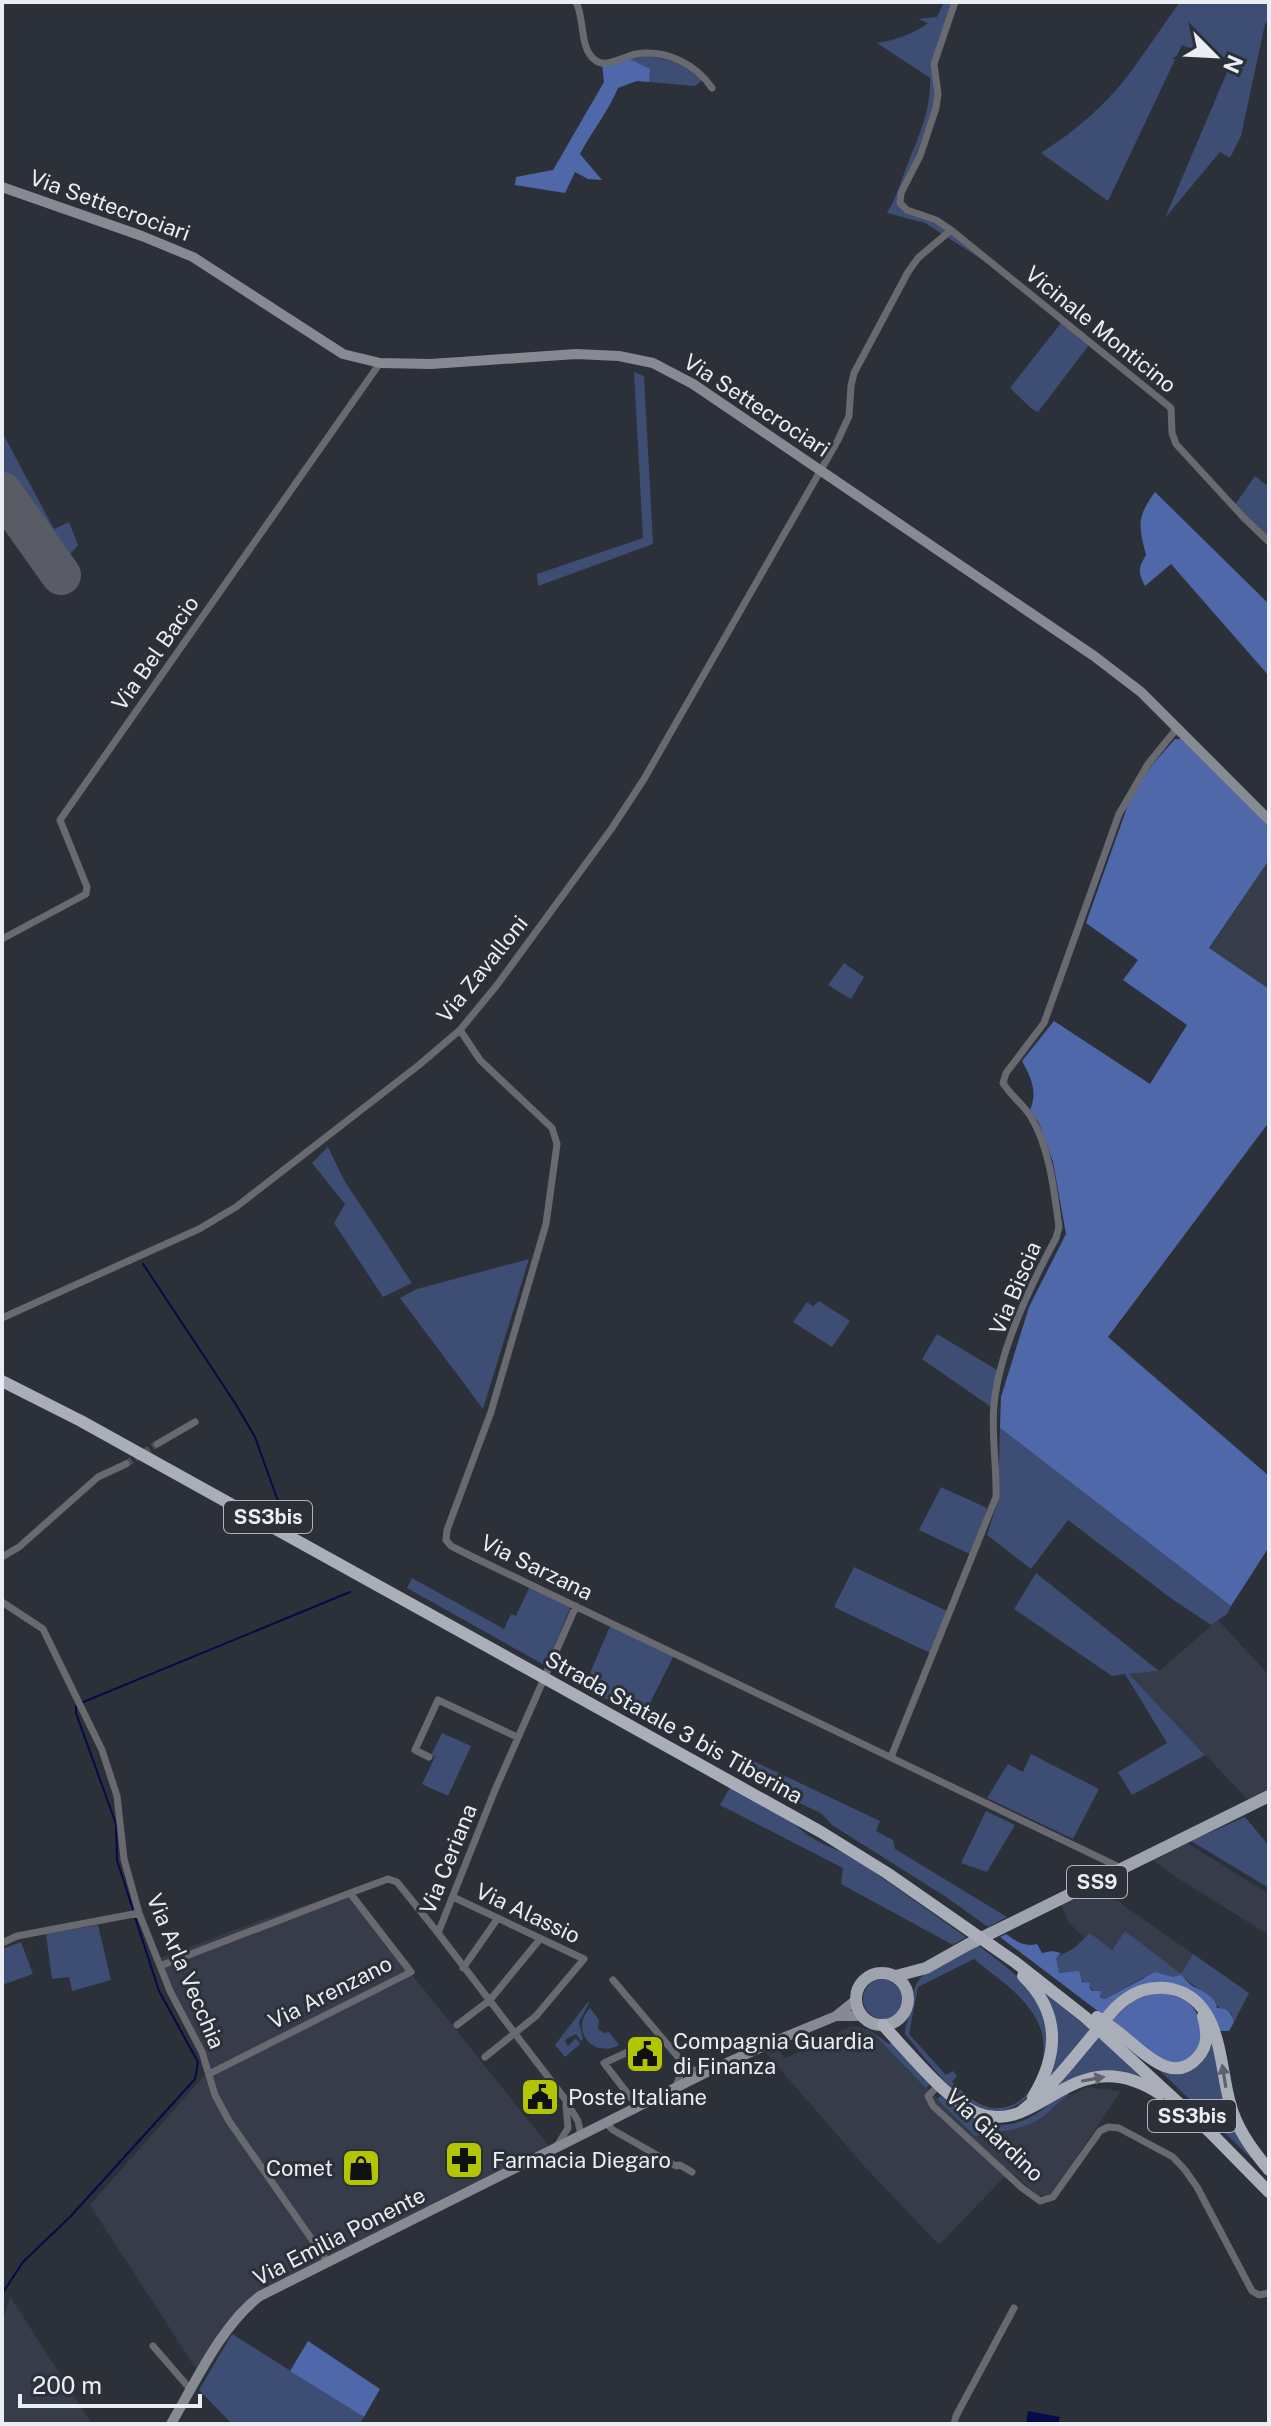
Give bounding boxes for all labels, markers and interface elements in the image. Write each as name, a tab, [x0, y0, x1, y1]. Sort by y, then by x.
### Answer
north arrow	[1175, 16, 1255, 96]
text: N	[1218, 51, 1249, 77]
street label: Via Settecrociari	[26, 164, 194, 246]
street label: Vicinale Monticino	[1020, 260, 1182, 398]
street label: Via Settecrociari	[679, 348, 835, 462]
street label: Via Bel Bacio	[106, 591, 204, 715]
street label: Via Zavalloni	[431, 910, 533, 1028]
street label: Via Biscia	[984, 1238, 1046, 1338]
road number: SS3bis	[224, 1501, 312, 1533]
street label: Via Sarzana	[477, 1529, 597, 1605]
street label: Strada Statale 3 bis Tiberina	[541, 1645, 807, 1809]
street label: Via Ceriana	[414, 1800, 482, 1918]
road number: SS9	[1067, 1866, 1127, 1898]
street label: Via Alassio	[472, 1878, 584, 1948]
street label: Via Arla Vecchia	[142, 1890, 230, 2052]
street label: Via Arenzano	[264, 1950, 396, 2034]
place label: Compagnia Guardia di Finanza	[673, 2028, 874, 2079]
public building icon: Compagnia Guardia di Finanza	[624, 2033, 666, 2075]
one-way arrow	[1217, 2064, 1229, 2089]
one-way arrow	[1080, 2072, 1105, 2084]
public building icon: Poste Italiane	[519, 2076, 561, 2118]
street label: Via Giardino	[941, 2083, 1049, 2187]
place label: Poste Italiane	[568, 2084, 707, 2110]
road number: SS3bis	[1148, 2100, 1236, 2132]
pharmacy icon: Farmacia Diegaro	[443, 2139, 485, 2181]
shop icon: Comet	[340, 2147, 382, 2189]
place label: Farmacia Diegaro	[492, 2147, 671, 2173]
place label: Comet	[266, 2155, 333, 2181]
street label: Via Emilia Ponente	[249, 2181, 429, 2291]
scale bar	[20, 2358, 200, 2408]
text: 200 m	[32, 2371, 102, 2399]

